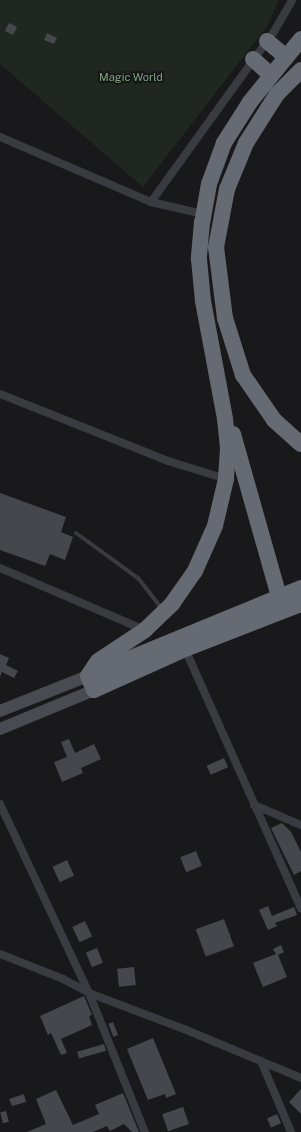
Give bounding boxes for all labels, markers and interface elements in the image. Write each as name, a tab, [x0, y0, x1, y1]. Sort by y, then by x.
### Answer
park label: Magic World	[99, 70, 163, 84]

